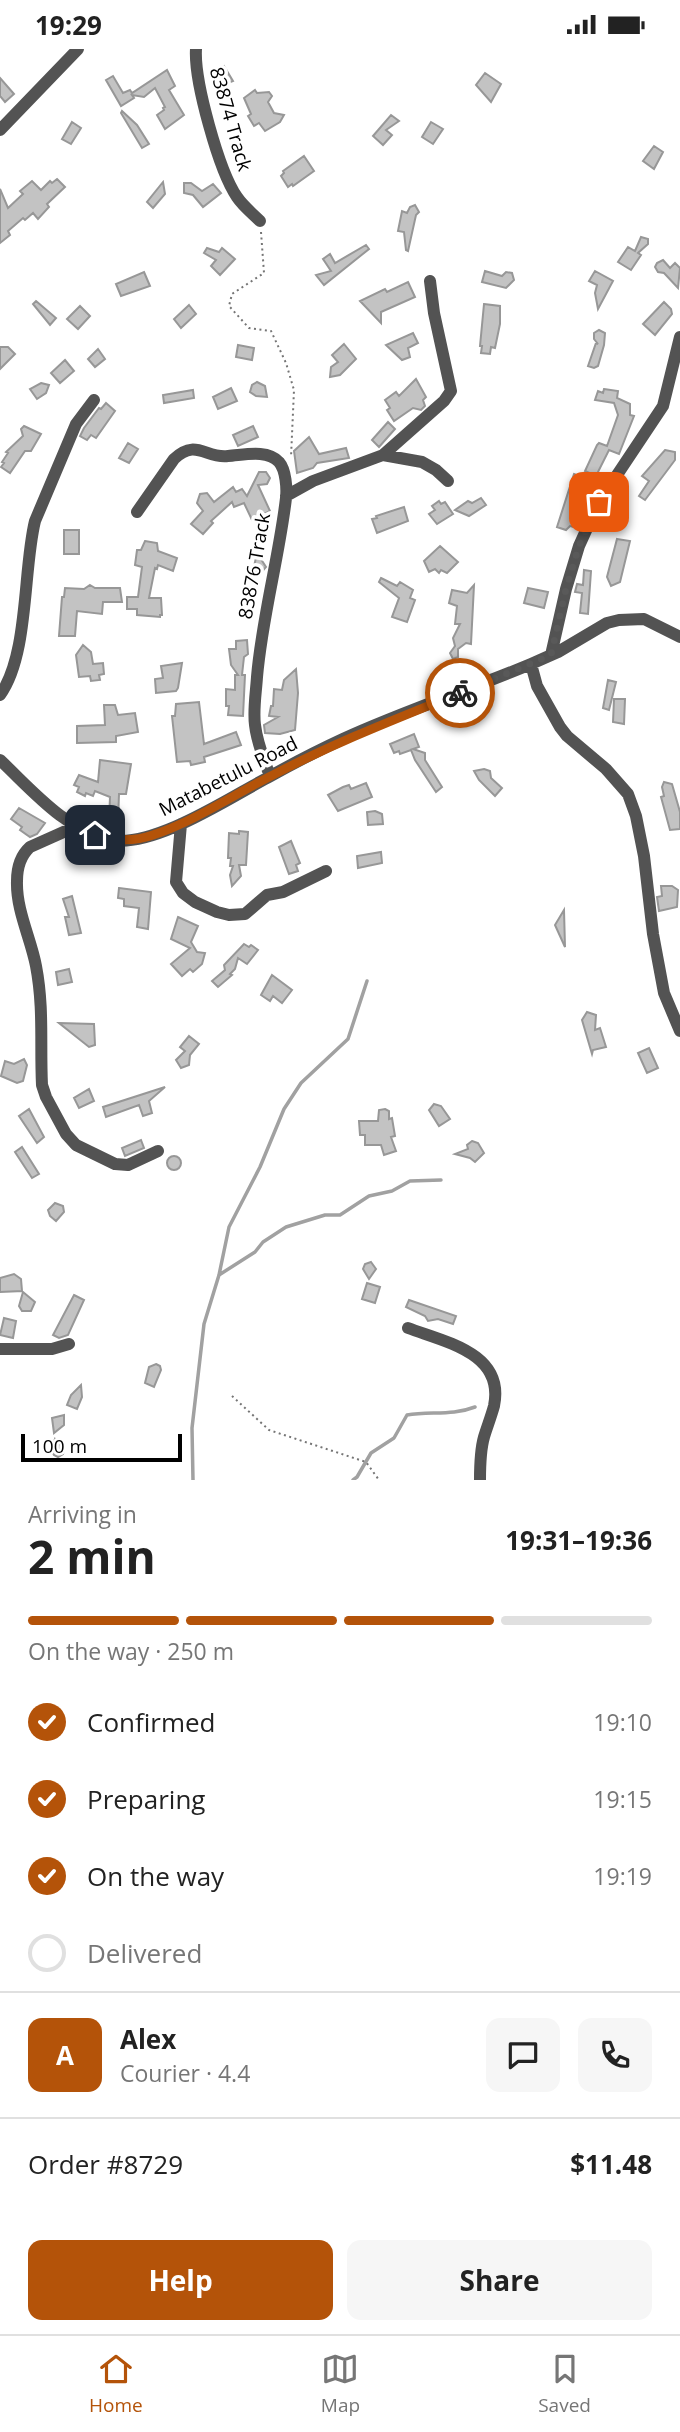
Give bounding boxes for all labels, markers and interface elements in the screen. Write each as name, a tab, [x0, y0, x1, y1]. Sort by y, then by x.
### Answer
text: 19:29	[35, 7, 102, 43]
street label: 83874 Track	[204, 64, 258, 174]
pin	[569, 472, 629, 532]
icon: bag	[580, 483, 618, 521]
street label: 83876 Track	[232, 511, 276, 621]
courier	[425, 658, 495, 728]
icon: bike	[441, 674, 479, 712]
street label: Matabetulu Road	[154, 730, 302, 822]
pin	[65, 805, 125, 865]
icon: home	[76, 816, 114, 854]
scale bar	[21, 1431, 182, 1463]
text: 100 m	[32, 1433, 87, 1459]
text: Arriving in	[28, 1498, 137, 1530]
text: 19:31–19:36	[505, 1522, 652, 1558]
text: 2 min	[28, 1525, 156, 1587]
text: On the way · 250 m	[28, 1635, 234, 1667]
icon: check	[28, 1703, 66, 1741]
text: Confirmed	[87, 1704, 215, 1740]
text: 19:10	[593, 1706, 652, 1738]
icon: check	[28, 1780, 66, 1818]
text: Preparing	[87, 1781, 205, 1817]
text: 19:15	[593, 1783, 652, 1815]
icon: check	[28, 1857, 66, 1895]
text: On the way	[87, 1858, 224, 1894]
text: 19:19	[593, 1860, 652, 1892]
text: Delivered	[87, 1935, 202, 1971]
button: chat	[486, 2018, 560, 2092]
button: phone	[578, 2018, 652, 2092]
text: Alex	[120, 2021, 176, 2057]
text: A	[56, 2037, 74, 2073]
text: Courier · 4.4	[120, 2057, 250, 2089]
text: Order #8729	[28, 2146, 183, 2182]
text: $11.48	[570, 2146, 652, 2182]
button: Help	[28, 2240, 333, 2320]
button: Share	[347, 2240, 652, 2320]
tab: Home	[89, 2350, 143, 2418]
tab: Map	[321, 2350, 360, 2418]
tab: Saved	[538, 2350, 591, 2418]

